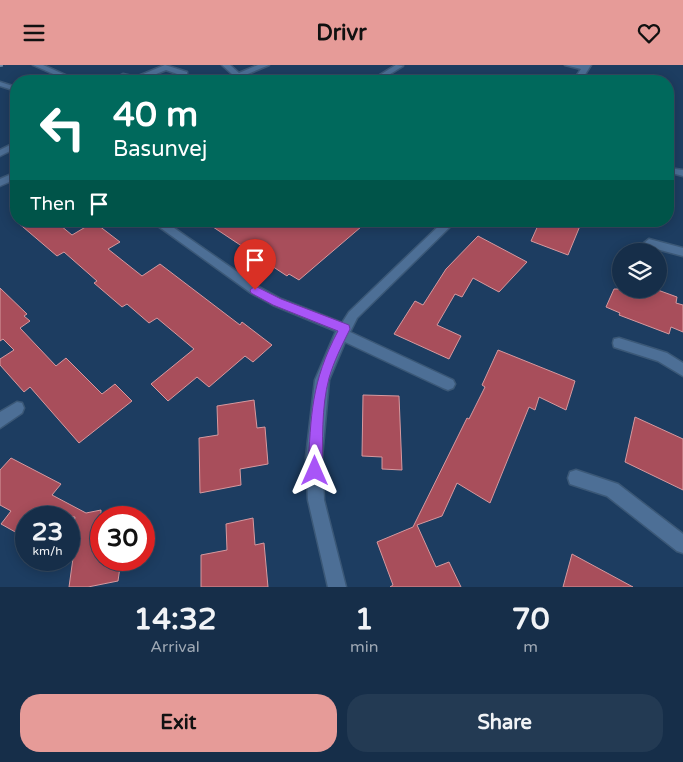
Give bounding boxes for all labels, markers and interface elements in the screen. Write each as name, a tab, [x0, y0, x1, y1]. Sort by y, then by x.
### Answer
icon: menu	[20, 19, 48, 47]
icon: heart	[635, 19, 663, 47]
text: Drivr	[316, 20, 367, 46]
text: 40 m	[113, 94, 198, 136]
icon: left	[30, 95, 95, 160]
text: Basunvej	[113, 136, 207, 162]
icon: arrive	[85, 190, 113, 218]
text: Then	[30, 193, 75, 215]
pin	[234, 239, 276, 290]
map controls	[612, 243, 667, 298]
button: layers	[612, 243, 667, 298]
icon: arrive	[241, 246, 269, 274]
position arrow	[288, 444, 340, 496]
speed limit sign: 30	[90, 506, 155, 571]
text: 23	[32, 517, 63, 547]
text: km/h	[32, 544, 63, 558]
text: 14:32	[133, 601, 217, 638]
text: 1	[355, 601, 374, 638]
text: 70	[512, 601, 550, 638]
text: Arrival	[150, 637, 200, 657]
text: min	[350, 637, 378, 657]
text: m	[523, 637, 538, 657]
button: Exit	[20, 694, 337, 752]
button: Share	[347, 694, 663, 752]

